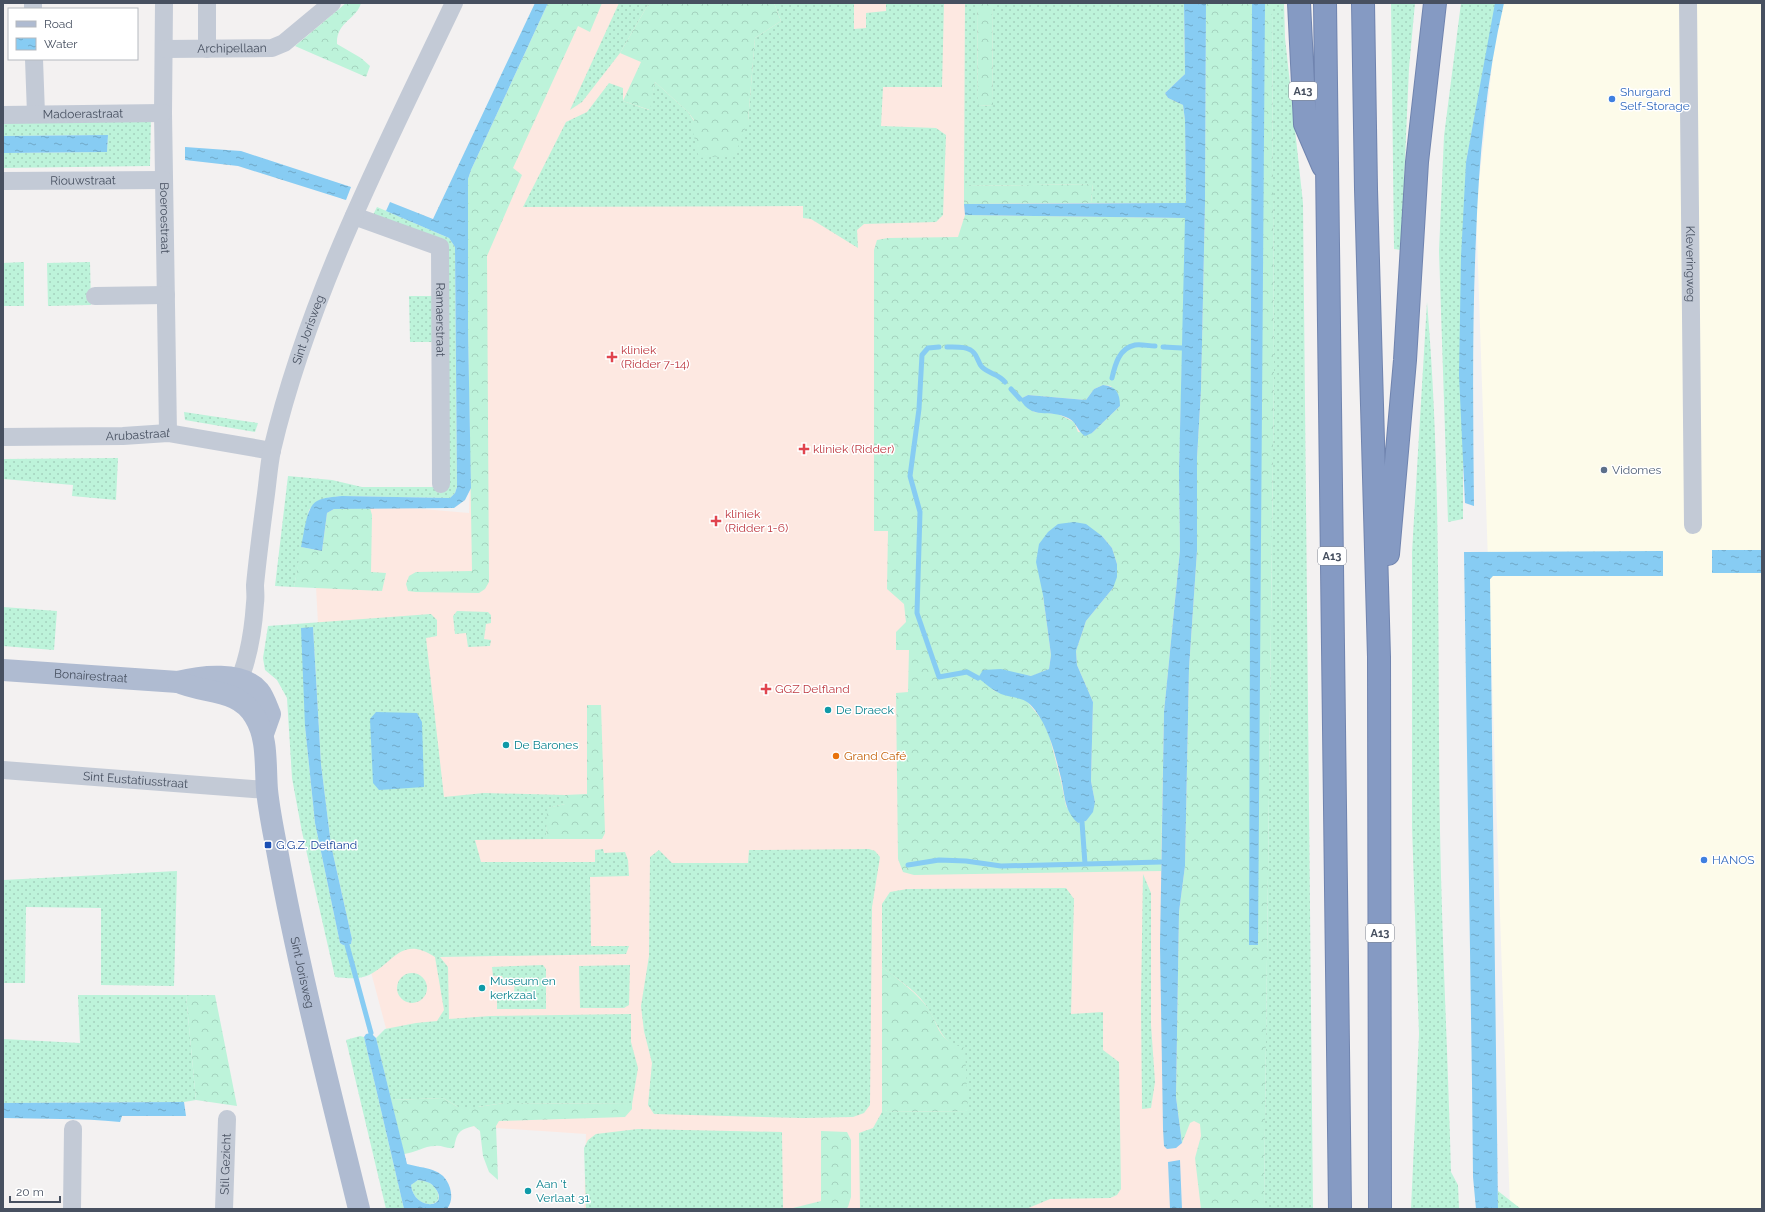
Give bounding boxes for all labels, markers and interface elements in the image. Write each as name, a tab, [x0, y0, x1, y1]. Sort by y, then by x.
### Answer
legend	[8, 8, 138, 60]
text: Road	[44, 17, 73, 31]
text: Water	[44, 37, 78, 51]
street label: Archipellaan	[197, 41, 267, 56]
road number: A13	[1289, 82, 1317, 100]
place label: Shurgard Self-Storage	[1620, 85, 1690, 113]
marker: Shurgard Self-Storage	[1607, 94, 1617, 104]
street label: Madoerastraat	[43, 106, 123, 122]
street label: Riouwstraat	[50, 173, 116, 188]
street label: Boeroestraat	[157, 182, 172, 254]
street label: Kleveringweg	[1683, 226, 1698, 302]
street label: Ramaerstraat	[433, 282, 447, 357]
street label: Sint Jorisweg	[290, 293, 327, 366]
place label: kliniek (Ridder 7-14)	[621, 343, 690, 371]
marker: kliniek (Ridder 7-14)	[606, 351, 618, 363]
street label: Arubastraat	[106, 426, 171, 443]
place label: kliniek (Ridder)	[813, 442, 894, 456]
marker: kliniek (Ridder)	[798, 443, 810, 455]
place label: Vidomes	[1612, 463, 1661, 477]
marker: Vidomes	[1599, 465, 1609, 475]
place label: kliniek (Ridder 1-6)	[725, 507, 788, 535]
marker: kliniek (Ridder 1-6)	[710, 515, 722, 527]
road number: A13	[1318, 547, 1346, 565]
street label: Bonairestraat	[54, 667, 128, 686]
place label: GGZ Delfland	[775, 682, 850, 696]
marker: GGZ Delfland	[760, 683, 772, 695]
place label: De Draeck	[836, 703, 895, 717]
marker: De Draeck	[823, 705, 833, 715]
place label: De Barones	[514, 738, 578, 752]
marker: De Barones	[501, 740, 511, 750]
place label: Grand Café	[844, 749, 906, 763]
marker: Grand Café	[831, 751, 841, 761]
street label: Sint Eustatiusstraat	[83, 769, 189, 791]
place label: G.G.Z. Delfland	[276, 838, 357, 852]
marker: G.G.Z. Delfland	[263, 840, 273, 850]
place label: HANOS	[1712, 853, 1755, 867]
marker: HANOS	[1699, 855, 1709, 865]
road number: A13	[1366, 924, 1394, 942]
street label: Sint Jorisweg	[287, 935, 317, 1010]
place label: Museum en kerkzaal	[490, 974, 556, 1002]
marker: Museum en kerkzaal	[477, 983, 487, 993]
street label: Stil Gezicht	[217, 1133, 234, 1195]
place label: Aan 't Verlaat 31	[536, 1177, 590, 1205]
scale bar	[10, 1178, 60, 1204]
text: 20 m	[16, 1185, 44, 1199]
marker: Aan 't Verlaat 31	[523, 1186, 533, 1196]

